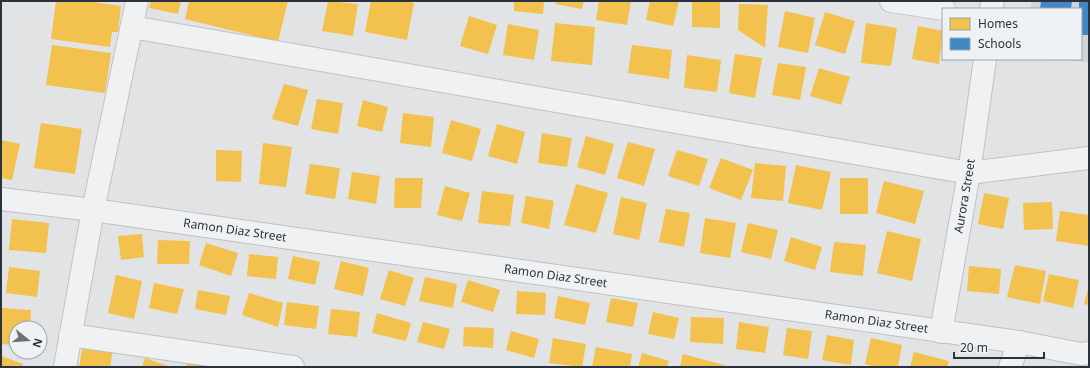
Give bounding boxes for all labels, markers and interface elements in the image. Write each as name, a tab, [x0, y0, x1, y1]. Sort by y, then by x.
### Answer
legend	[942, 8, 1082, 60]
text: Homes	[978, 15, 1018, 32]
text: Schools	[978, 35, 1021, 52]
street label: Aurora Street	[950, 157, 979, 235]
street label: Ramon Diaz Street	[182, 214, 288, 246]
street label: Ramon Diaz Street	[503, 260, 609, 291]
street label: Ramon Diaz Street	[824, 305, 930, 337]
north arrow	[8, 320, 48, 360]
scale bar	[954, 334, 1044, 360]
text: N	[30, 337, 47, 350]
text: 20 m	[960, 339, 988, 356]

